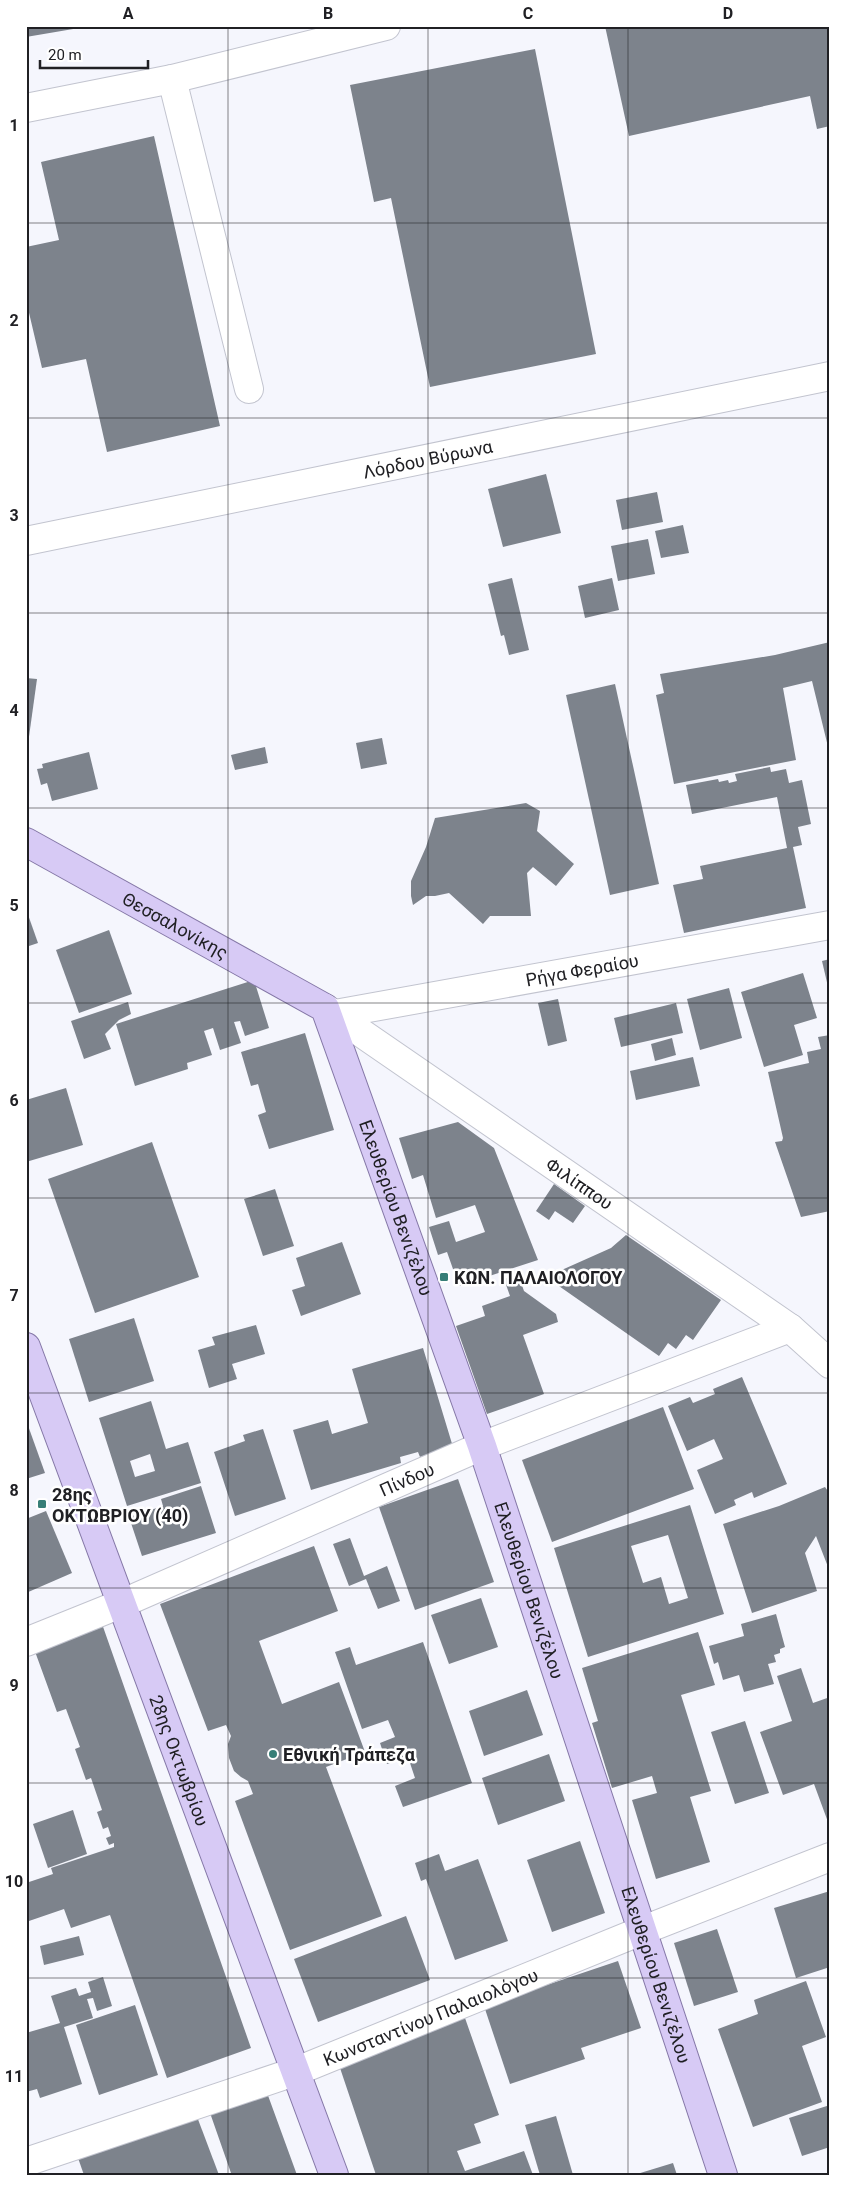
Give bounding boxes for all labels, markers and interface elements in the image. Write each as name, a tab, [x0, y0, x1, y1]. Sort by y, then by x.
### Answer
text: A	[123, 4, 134, 23]
text: B	[323, 4, 333, 23]
text: C	[523, 4, 533, 23]
text: D	[723, 4, 733, 23]
scale bar	[40, 38, 148, 70]
text: 20 m	[48, 46, 82, 64]
text: 1	[9, 116, 19, 135]
text: 2	[9, 311, 19, 330]
street label: Λόρδου Βύρωνα	[361, 435, 495, 482]
text: 3	[9, 506, 19, 525]
text: 4	[9, 701, 19, 720]
street label: Θεσσαλονίκης	[119, 887, 232, 963]
text: 5	[9, 896, 19, 915]
street label: Ρήγα Φεραίου	[524, 949, 640, 990]
text: 6	[9, 1091, 19, 1110]
street label: Ελευθερίου Βενιζέλου	[355, 1117, 438, 1298]
street label: Φιλίππου	[542, 1153, 617, 1213]
place label: ΚΩΝ. ΠΑΛΑΙΟΛΟΓΟΥ	[454, 1267, 623, 1288]
marker: ΚΩΝ. ΠΑΛΑΙΟΛΟΓΟΥ	[438, 1271, 450, 1283]
text: 7	[9, 1286, 19, 1305]
street label: Πίνδου	[376, 1458, 437, 1500]
text: 8	[9, 1481, 19, 1500]
place label: 28ης ΟΚΤΩΒΡΙΟΥ (40)	[52, 1484, 188, 1527]
marker: 28ης ΟΚΤΩΒΡΙΟΥ (40)	[36, 1498, 48, 1510]
street label: Ελευθερίου Βενιζέλου	[491, 1499, 569, 1681]
text: 9	[9, 1676, 19, 1695]
street label: 28ης Οκτωβρίου	[146, 1692, 214, 1829]
place label: Εθνική Τράπεζα	[283, 1744, 416, 1765]
marker: Εθνική Τράπεζα	[267, 1748, 279, 1760]
text: 10	[5, 1872, 23, 1891]
street label: Ελευθερίου Βενιζέλου	[618, 1883, 696, 2066]
street label: Κωνσταντίνου Παλαιολόγου	[320, 1964, 541, 2070]
text: 11	[5, 2067, 23, 2086]

